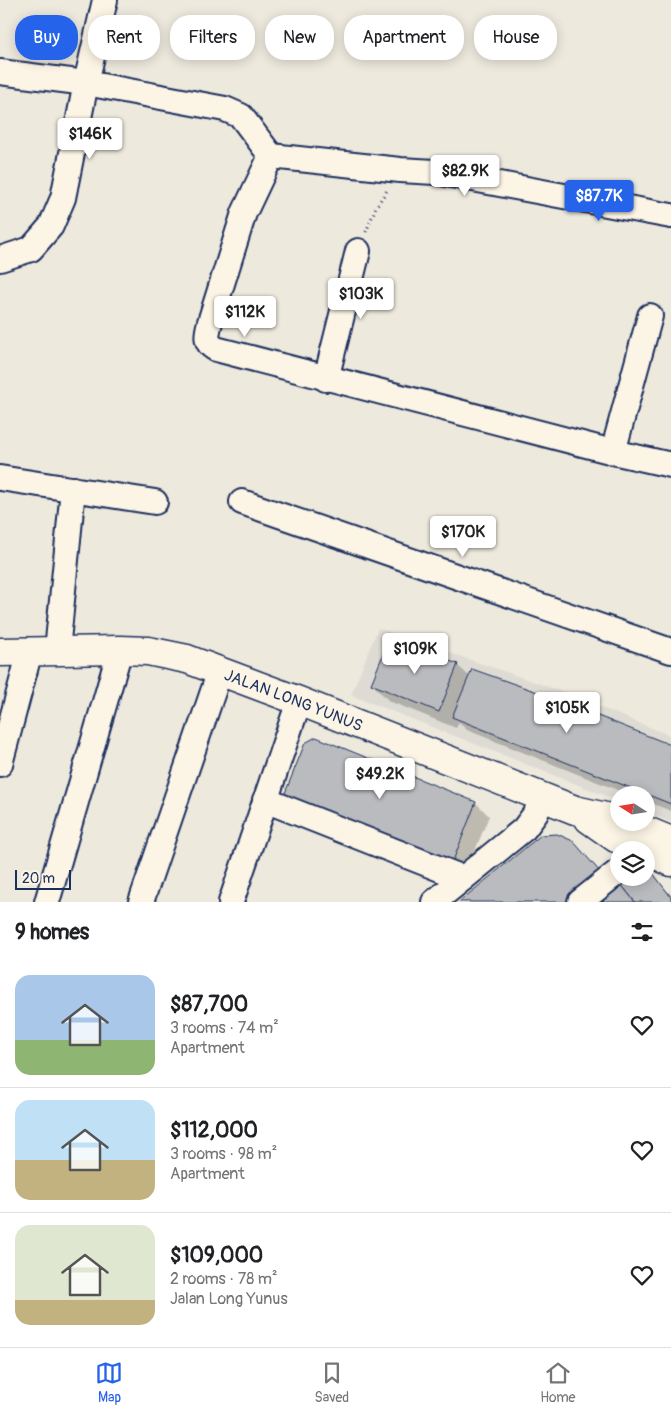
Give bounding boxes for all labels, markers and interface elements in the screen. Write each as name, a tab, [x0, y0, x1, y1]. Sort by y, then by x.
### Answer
chip: Buy	[15, 15, 78, 60]
chip: Rent	[88, 15, 160, 60]
chip: Filters	[170, 15, 255, 60]
chip: New	[265, 15, 334, 60]
chip: Apartment	[344, 15, 464, 60]
chip: House	[474, 15, 557, 60]
pin: $146K	[55, 118, 125, 160]
text: $146K	[68, 124, 112, 144]
pin: $82.9K	[424, 154, 506, 197]
text: $82.9K	[441, 161, 489, 181]
pin: $87.7K	[558, 180, 640, 222]
text: $87.7K	[576, 186, 622, 206]
pin: $103K	[326, 278, 396, 320]
text: $103K	[339, 284, 383, 304]
pin: $112K	[210, 296, 280, 338]
text: $112K	[225, 302, 265, 322]
pin: $170K	[428, 516, 498, 558]
text: $170K	[441, 522, 485, 542]
pin: $109K	[380, 632, 450, 675]
text: $109K	[393, 639, 437, 659]
street label: JALAN LONG YUNUS	[221, 665, 365, 736]
pin: $105K	[532, 692, 602, 734]
text: $105K	[545, 698, 589, 718]
pin: $49.2K	[339, 758, 421, 800]
text: $49.2K	[356, 764, 404, 784]
north arrow	[610, 786, 655, 831]
map controls	[610, 786, 655, 886]
button: layers	[610, 841, 655, 886]
scale bar	[15, 867, 71, 890]
text: 20 m	[22, 870, 55, 887]
icon: filters	[628, 918, 656, 946]
text: 9 homes	[15, 919, 89, 946]
text: $87,700	[170, 991, 248, 1018]
icon: home	[55, 995, 115, 1055]
icon: heart	[628, 1011, 656, 1039]
text: 3 rooms · 74 m²	[170, 1018, 279, 1038]
text: Apartment	[170, 1038, 245, 1058]
text: $112,000	[170, 1117, 258, 1144]
icon: home	[55, 1120, 115, 1180]
icon: heart	[628, 1136, 656, 1164]
text: 3 rooms · 98 m²	[170, 1144, 277, 1164]
text: Apartment	[170, 1164, 245, 1184]
text: $109,000	[170, 1242, 263, 1269]
icon: home	[55, 1245, 115, 1305]
icon: heart	[628, 1261, 656, 1289]
text: 2 rooms · 78 m²	[170, 1269, 277, 1289]
text: Jalan Long Yunus	[170, 1289, 288, 1309]
tab: Map	[95, 1359, 123, 1406]
tab: Saved	[314, 1359, 349, 1406]
tab: Home	[540, 1359, 575, 1406]

